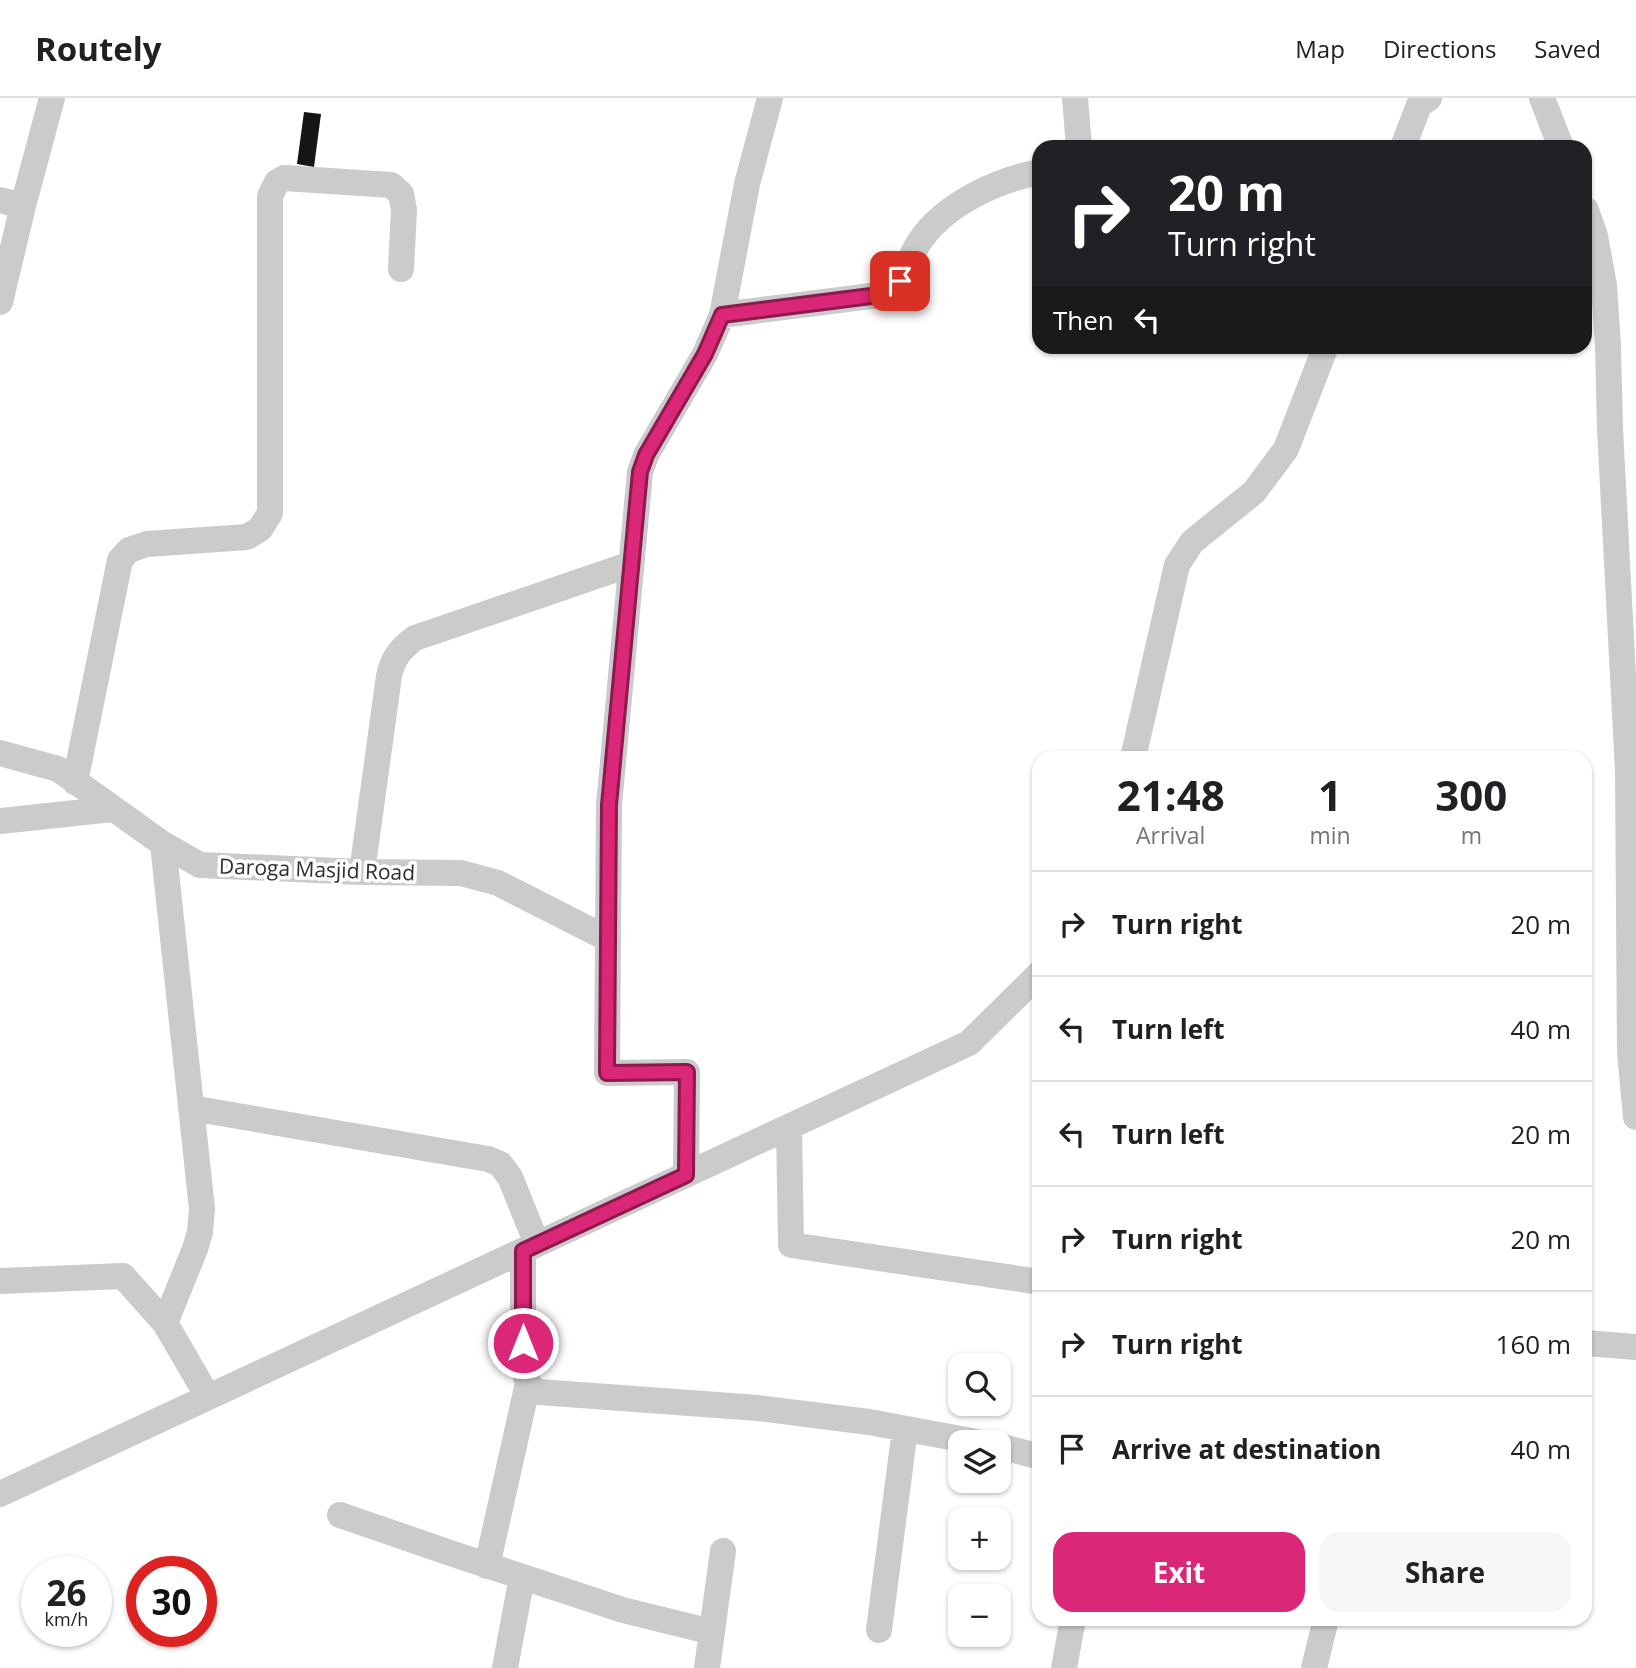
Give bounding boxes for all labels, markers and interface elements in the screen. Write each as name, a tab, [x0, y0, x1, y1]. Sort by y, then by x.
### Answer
text: Routely	[35, 26, 162, 71]
text: Map	[1295, 32, 1345, 65]
text: Directions	[1383, 32, 1496, 65]
text: Saved	[1534, 32, 1601, 65]
text: 20 m	[1168, 159, 1285, 225]
icon: right	[1053, 168, 1144, 259]
text: Turn right	[1168, 222, 1316, 265]
pin	[870, 251, 930, 311]
icon: arrive	[881, 262, 919, 300]
icon: left	[1128, 301, 1166, 339]
text: Then	[1053, 302, 1114, 338]
text: 21:48	[1117, 766, 1225, 823]
text: 1	[1318, 766, 1342, 823]
text: 300	[1435, 766, 1507, 823]
text: Arrival	[1136, 819, 1205, 851]
text: min	[1309, 819, 1351, 851]
text: m	[1461, 819, 1482, 851]
street label: Daroga Masjid Road	[218, 852, 416, 886]
icon: right	[1053, 905, 1091, 943]
text: Turn right	[1112, 906, 1243, 942]
text: 20 m	[1510, 906, 1571, 942]
icon: left	[1053, 1010, 1091, 1048]
text: Turn left	[1112, 1011, 1224, 1047]
text: 40 m	[1510, 1011, 1571, 1047]
icon: left	[1053, 1115, 1091, 1153]
text: Turn left	[1112, 1116, 1224, 1152]
text: 20 m	[1510, 1116, 1571, 1152]
icon: right	[1053, 1220, 1091, 1258]
text: Turn right	[1112, 1221, 1243, 1257]
text: 20 m	[1510, 1221, 1571, 1257]
position arrow	[486, 1306, 560, 1380]
icon: right	[1053, 1325, 1091, 1363]
text: Turn right	[1112, 1326, 1243, 1362]
text: 160 m	[1496, 1326, 1571, 1362]
map controls	[948, 1353, 1011, 1647]
button: search	[948, 1353, 1011, 1416]
button: layers	[948, 1430, 1011, 1493]
icon: arrive	[1053, 1430, 1091, 1468]
text: Arrive at destination	[1112, 1431, 1381, 1467]
text: 40 m	[1510, 1431, 1571, 1467]
button: +	[948, 1507, 1011, 1570]
button: Exit	[1053, 1532, 1305, 1612]
button: Share	[1319, 1532, 1571, 1612]
speed limit sign: 30	[126, 1556, 217, 1647]
text: 26	[46, 1569, 87, 1616]
button: −	[948, 1584, 1011, 1647]
text: km/h	[45, 1607, 88, 1631]

